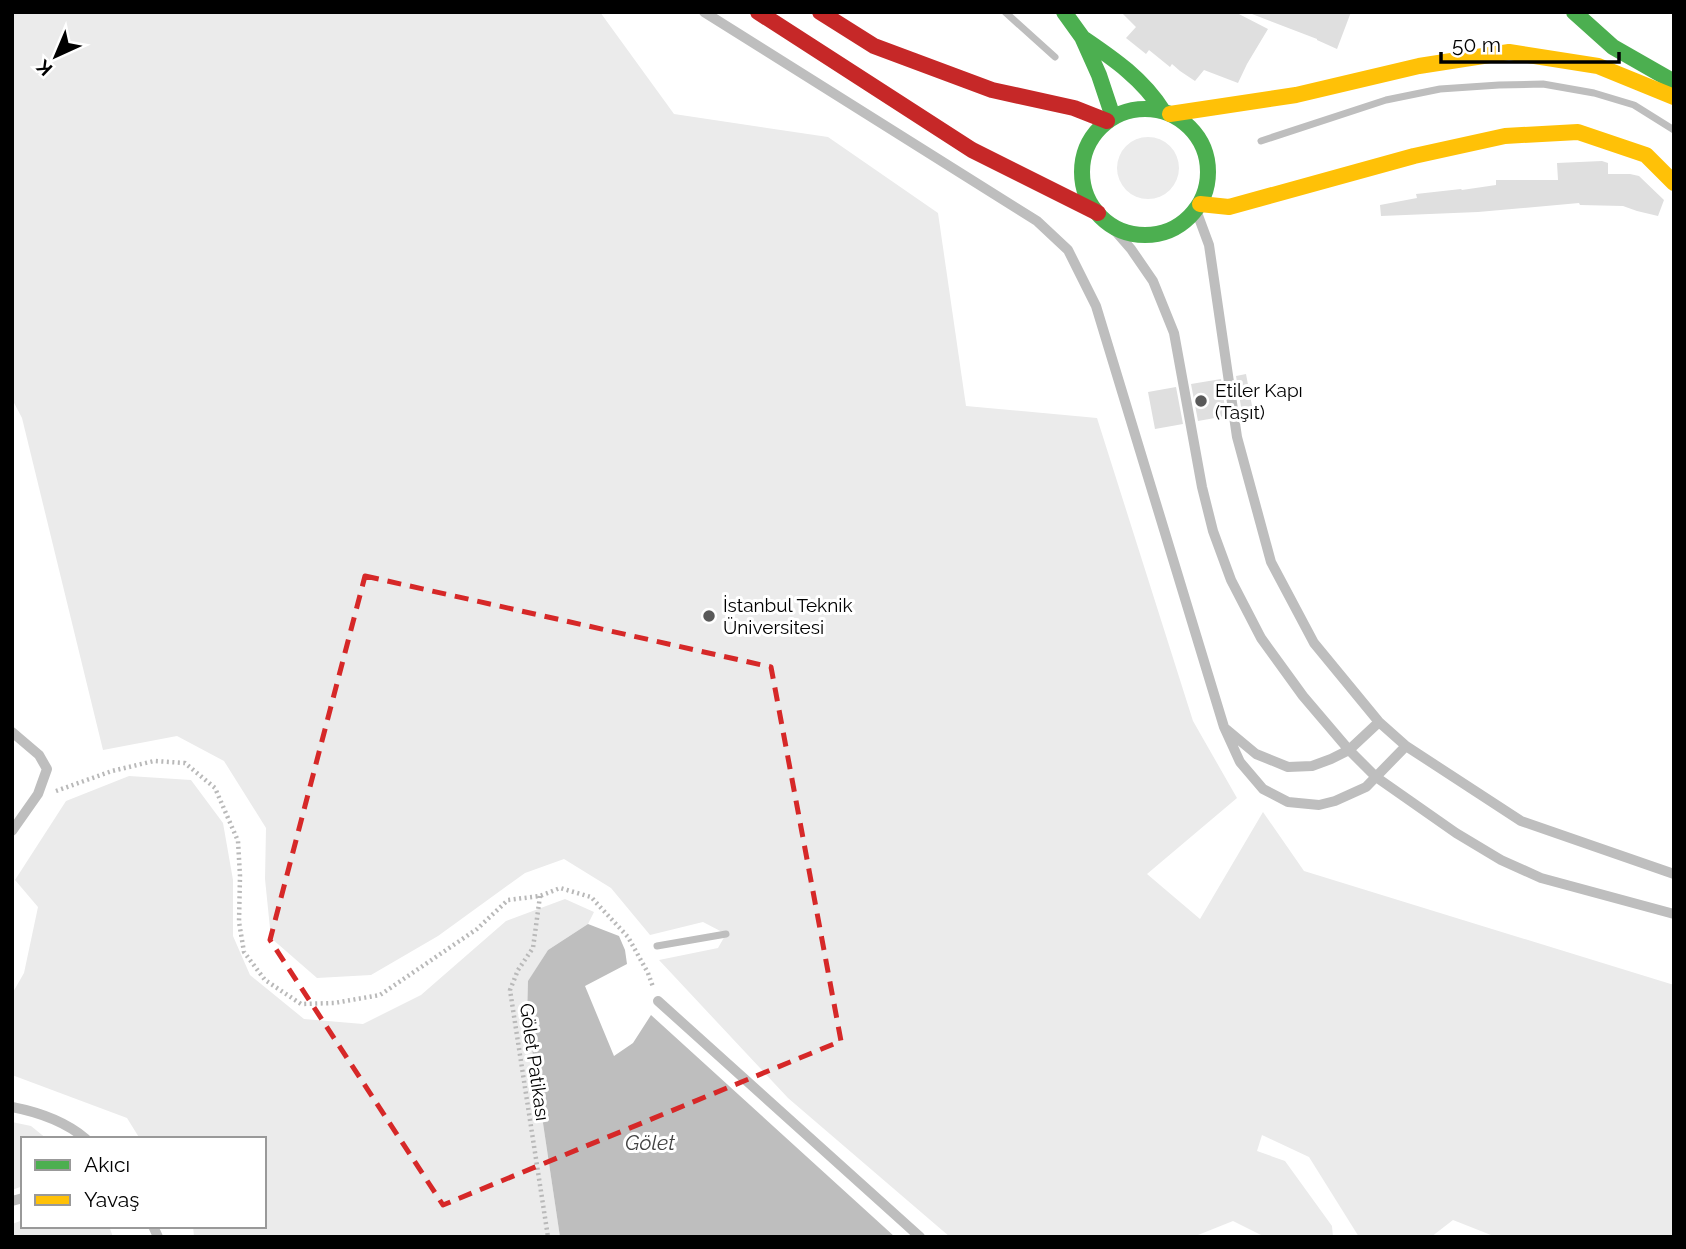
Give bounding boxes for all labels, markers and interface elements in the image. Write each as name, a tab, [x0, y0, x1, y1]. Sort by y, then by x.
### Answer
north arrow	[21, 21, 91, 91]
scale bar	[1441, 21, 1620, 65]
text: 50 m	[1452, 32, 1501, 57]
text: K	[32, 56, 56, 81]
place label: Etiler Kapı (Taşıt)	[1215, 379, 1303, 423]
marker: Etiler Kapı (Taşıt)	[1193, 393, 1209, 409]
place label: İstanbul Teknik Üniversitesi	[723, 594, 852, 638]
marker: İstanbul Teknik Üniversitesi	[701, 608, 717, 624]
street label: Gölet Patikası	[516, 1002, 554, 1122]
water label: Gölet	[625, 1130, 675, 1155]
legend	[21, 1137, 266, 1228]
text: Akıcı	[84, 1152, 130, 1177]
text: Yavaş	[84, 1187, 139, 1212]

